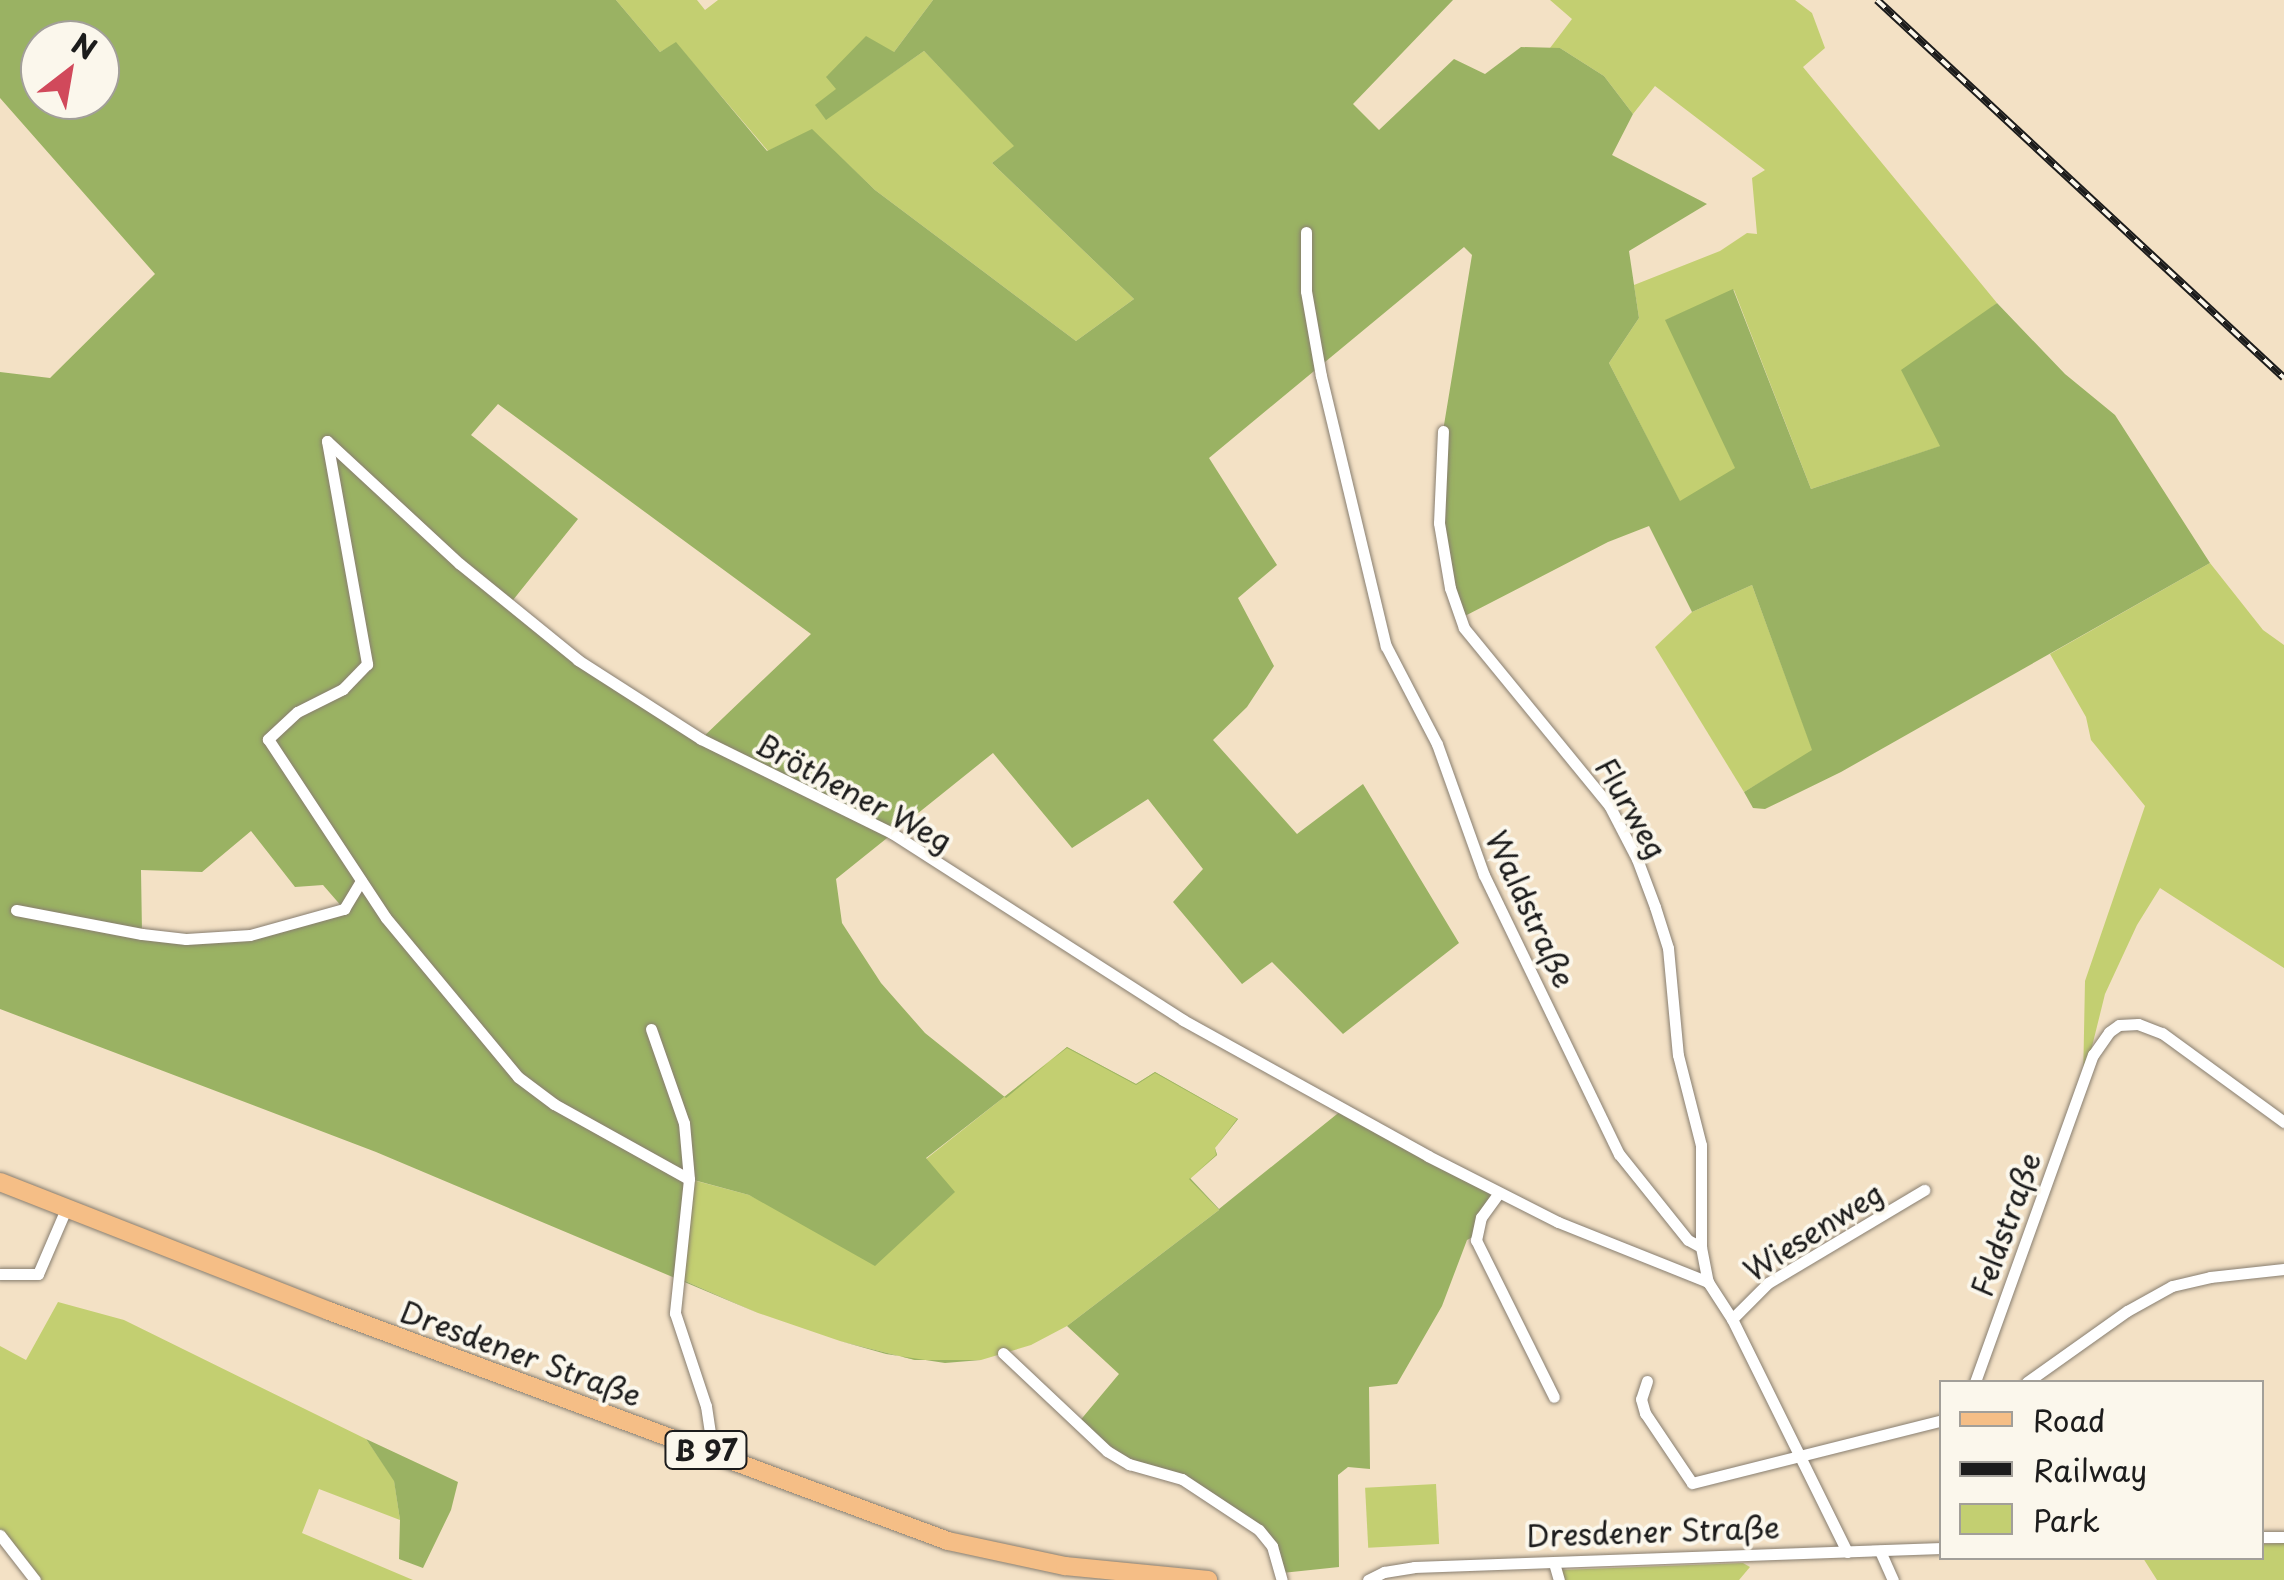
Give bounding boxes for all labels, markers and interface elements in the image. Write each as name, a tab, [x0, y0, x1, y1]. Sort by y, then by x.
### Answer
north arrow	[20, 20, 120, 120]
text: N	[64, 21, 105, 70]
street label: Bröthener Weg	[749, 725, 959, 859]
street label: Flurweg	[1589, 751, 1675, 865]
street label: Waldstraße	[1479, 825, 1583, 993]
street label: Feldstraße	[1962, 1147, 2048, 1301]
street label: Wiesenweg	[1737, 1174, 1889, 1288]
street label: Dresdener Straße	[395, 1292, 647, 1414]
legend	[1939, 1380, 2264, 1560]
text: Road	[2033, 1397, 2106, 1442]
road number: B 97	[664, 1427, 748, 1473]
text: Railway	[2033, 1447, 2147, 1492]
text: Park	[2033, 1497, 2100, 1542]
street label: Dresdener Straße	[1525, 1509, 1781, 1553]

